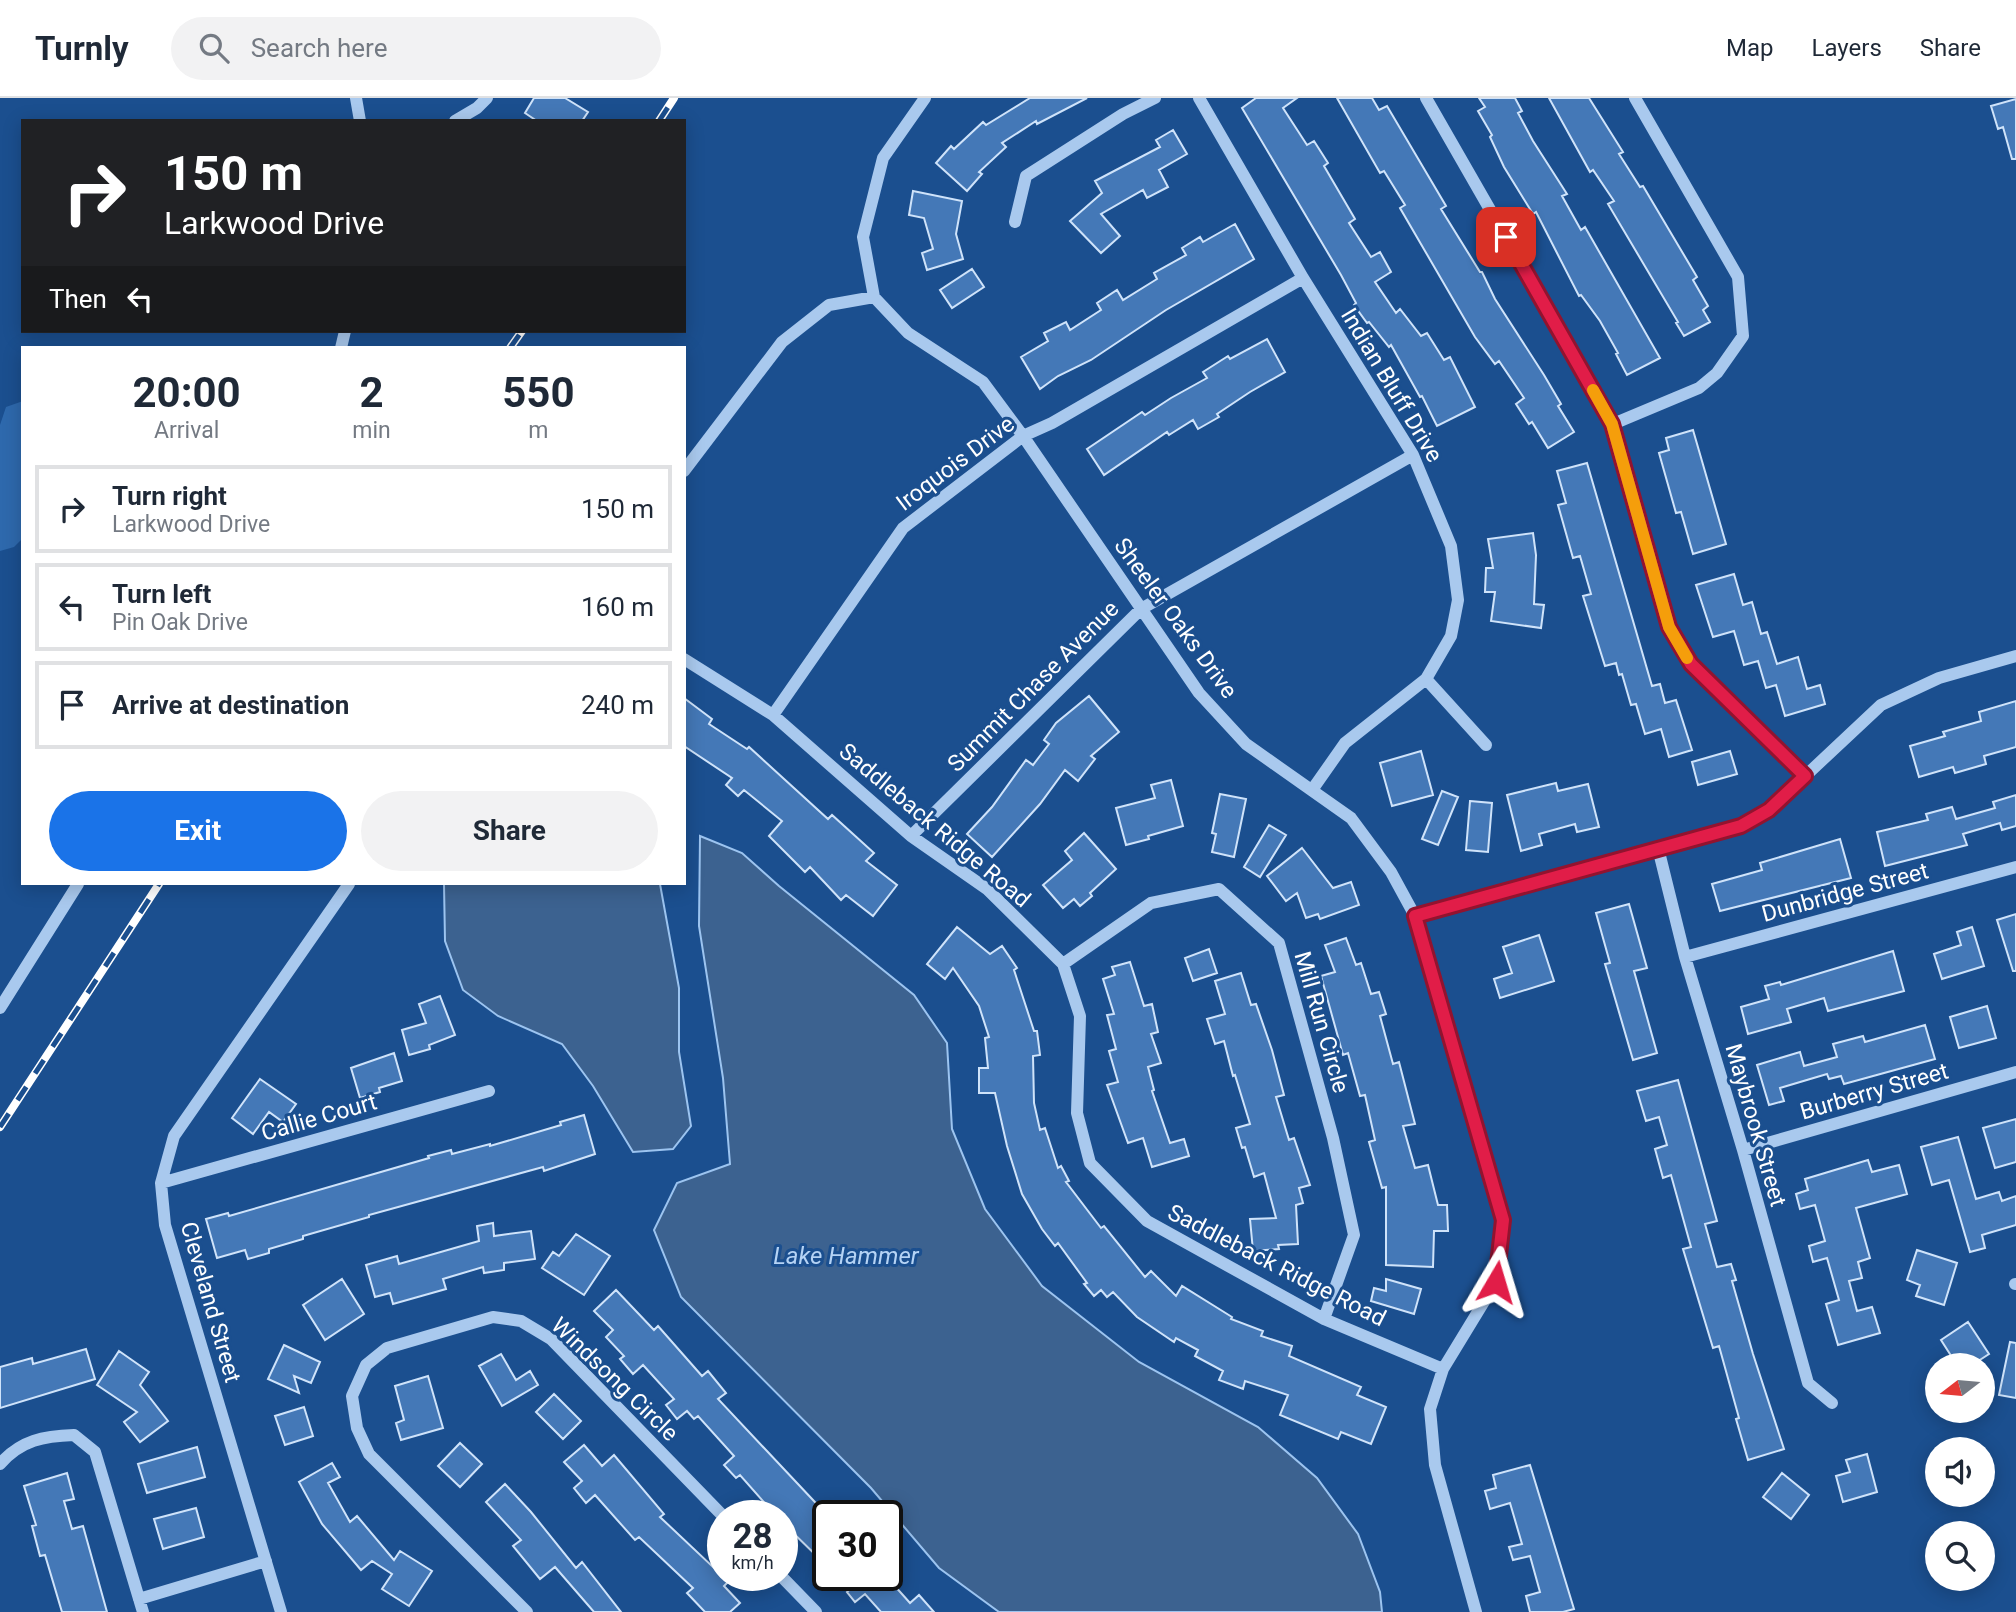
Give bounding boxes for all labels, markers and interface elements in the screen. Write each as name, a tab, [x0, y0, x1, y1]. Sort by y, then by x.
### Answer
search box	[171, 17, 661, 80]
text: Turnly	[35, 29, 129, 68]
icon: search	[195, 29, 233, 67]
text: Search here	[251, 33, 387, 63]
text: Map	[1726, 34, 1774, 62]
text: Layers	[1812, 34, 1882, 62]
text: Share	[1920, 34, 1981, 62]
text: 150 m	[164, 145, 303, 202]
icon: right	[49, 147, 140, 238]
text: Larkwood Drive	[164, 204, 384, 242]
pin	[1476, 207, 1536, 267]
icon: arrive	[1487, 218, 1525, 256]
icon: left	[121, 280, 159, 318]
text: Then	[49, 284, 107, 314]
street label: Indian Bluff Drive	[1335, 304, 1448, 467]
text: 20:00	[133, 368, 241, 417]
text: 2	[359, 368, 384, 417]
text: 550	[502, 368, 575, 417]
street label: Iroquois Drive	[891, 410, 1020, 517]
text: Arrival	[154, 417, 219, 444]
text: min	[352, 417, 391, 444]
text: m	[528, 417, 548, 444]
text: Turn right	[112, 481, 227, 511]
icon: right	[53, 490, 91, 528]
text: 150 m	[581, 494, 654, 524]
text: Larkwood Drive	[112, 511, 270, 538]
street label: Sheeler Oaks Drive	[1108, 533, 1243, 704]
text: Turn left	[112, 579, 211, 609]
icon: left	[53, 588, 91, 626]
text: 160 m	[581, 592, 654, 622]
street label: Summit Chase Avenue	[942, 595, 1124, 777]
text: Pin Oak Drive	[112, 609, 248, 636]
icon: arrive	[53, 686, 91, 724]
text: Arrive at destination	[112, 690, 349, 720]
text: 240 m	[581, 690, 654, 720]
street label: Saddleback Ridge Road	[834, 738, 1036, 913]
button: Exit	[49, 791, 347, 871]
button: Share	[361, 791, 658, 871]
street label: Dunbridge Street	[1759, 857, 1931, 928]
street label: Mill Run Circle	[1288, 948, 1355, 1096]
street label: Maybrook Street	[1719, 1041, 1792, 1210]
street label: Burberry Street	[1797, 1057, 1951, 1126]
street label: Callie Court	[258, 1088, 380, 1147]
street label: Saddleback Ridge Road	[1163, 1199, 1390, 1332]
street label: Cleveland Street	[175, 1219, 246, 1386]
water label: Lake Hammer	[773, 1242, 920, 1270]
position arrow	[1459, 1245, 1533, 1319]
street label: Windsong Circle	[546, 1312, 684, 1447]
north arrow	[1925, 1353, 1995, 1423]
map controls	[1925, 1353, 1995, 1591]
button: sound	[1925, 1437, 1995, 1507]
speed limit sign: 30	[812, 1500, 903, 1591]
text: 28	[732, 1516, 773, 1557]
button: search	[1925, 1521, 1995, 1591]
text: km/h	[731, 1552, 774, 1573]

